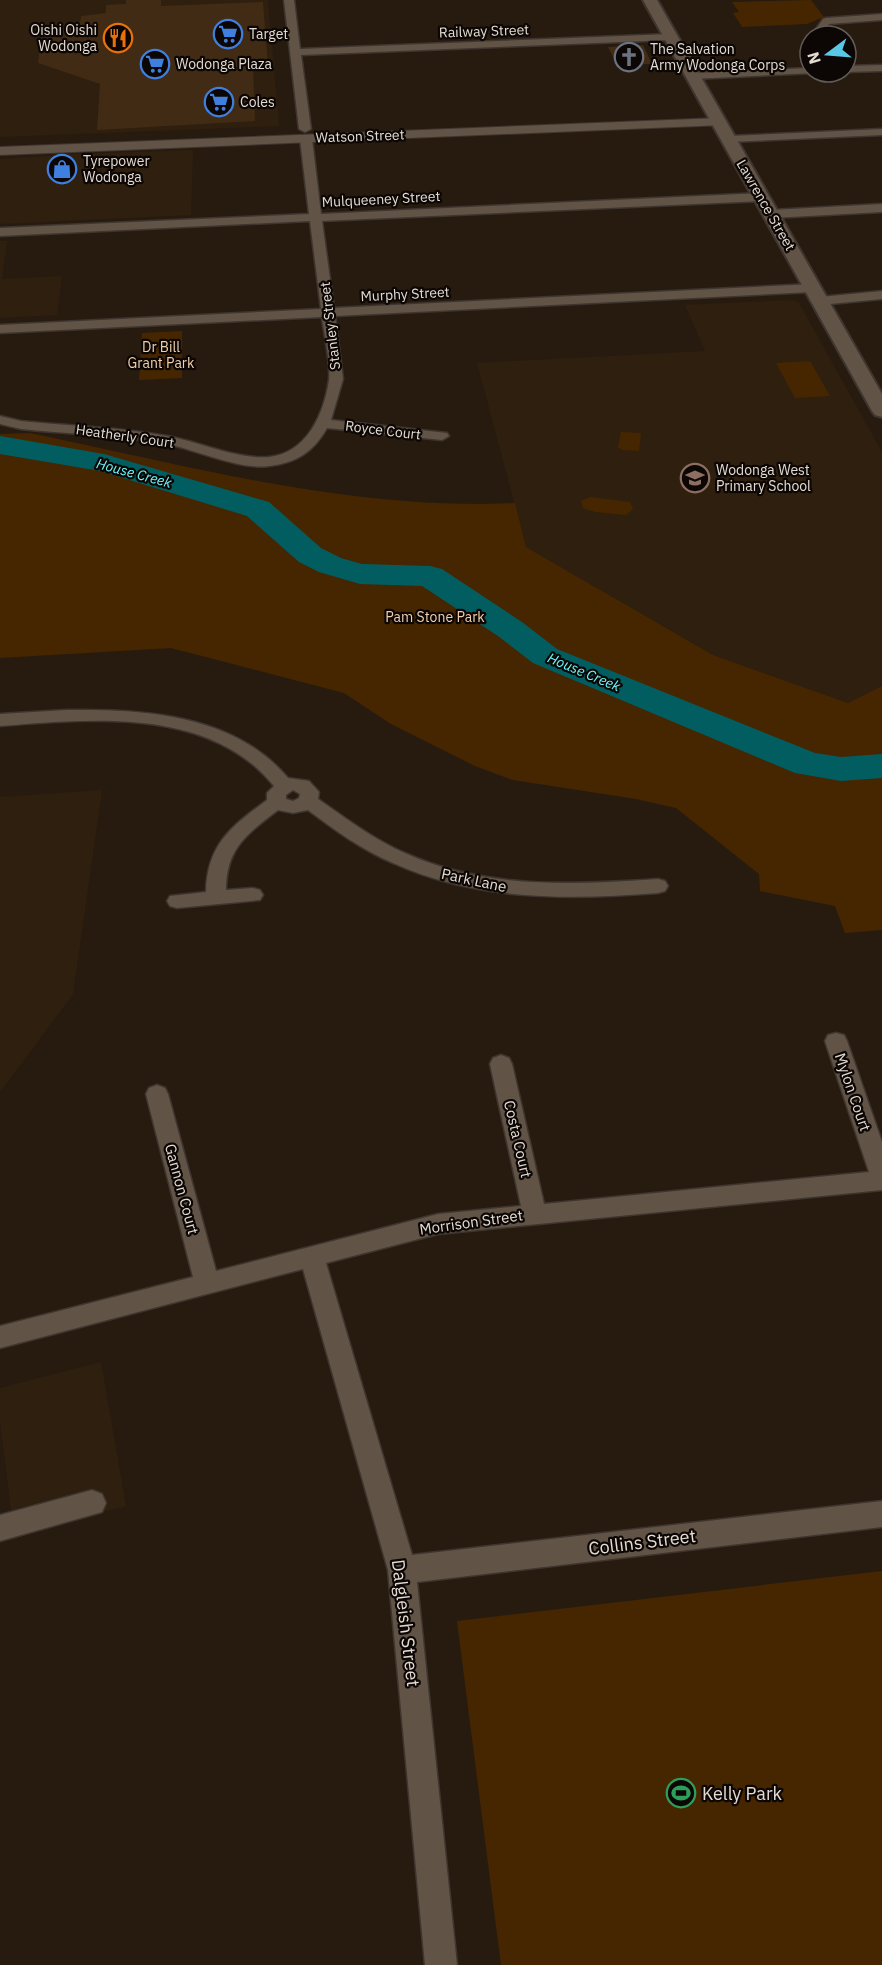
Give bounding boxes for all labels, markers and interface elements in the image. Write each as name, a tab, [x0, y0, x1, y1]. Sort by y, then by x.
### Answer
supermarket icon: Target	[212, 18, 244, 50]
street label: Railway Street	[439, 20, 529, 42]
place label: Oishi Oishi Wodonga	[30, 21, 98, 55]
restaurant icon: Oishi Oishi Wodonga	[102, 22, 134, 54]
north arrow	[798, 24, 858, 84]
place label: Target	[249, 25, 288, 43]
place label: The Salvation Army Wodonga Corps	[650, 40, 785, 74]
church icon: The Salvation Army Wodonga Corps	[613, 41, 645, 73]
supermarket icon: Wodonga Plaza	[139, 48, 171, 80]
text: N	[802, 50, 825, 66]
place label: Wodonga Plaza	[176, 55, 272, 73]
supermarket icon: Coles	[203, 86, 235, 118]
place label: Coles	[240, 93, 275, 111]
street label: Watson Street	[315, 125, 405, 147]
place label: Tyrepower Wodonga	[83, 152, 150, 186]
shop icon: Tyrepower Wodonga	[46, 153, 78, 185]
street label: Lawrence Street	[733, 156, 799, 254]
street label: Mulqueeney Street	[321, 187, 441, 211]
street label: Stanley Street	[316, 281, 344, 371]
street label: Murphy Street	[360, 283, 450, 305]
park label: Dr Bill Grant Park	[128, 338, 195, 372]
street label: Royce Court	[344, 416, 422, 444]
street label: Heatherly Court	[75, 420, 175, 452]
water label: House Creek	[94, 454, 174, 492]
place label: Wodonga West Primary School	[716, 461, 811, 495]
school or university icon: Wodonga West Primary School	[679, 462, 711, 494]
park label: Pam Stone Park	[385, 608, 485, 626]
water label: House Creek	[545, 649, 624, 696]
street label: Park Lane	[440, 864, 508, 896]
street label: Mylon Court	[831, 1050, 875, 1134]
street label: Costa Court	[500, 1098, 536, 1180]
street label: Gannon Court	[161, 1142, 203, 1236]
street label: Morrison Street	[418, 1205, 524, 1239]
street label: Collins Street	[587, 1524, 697, 1560]
street label: Dalgleish Street	[387, 1558, 425, 1688]
sports icon: Kelly Park	[665, 1777, 697, 1809]
place label: Kelly Park	[702, 1782, 783, 1805]

